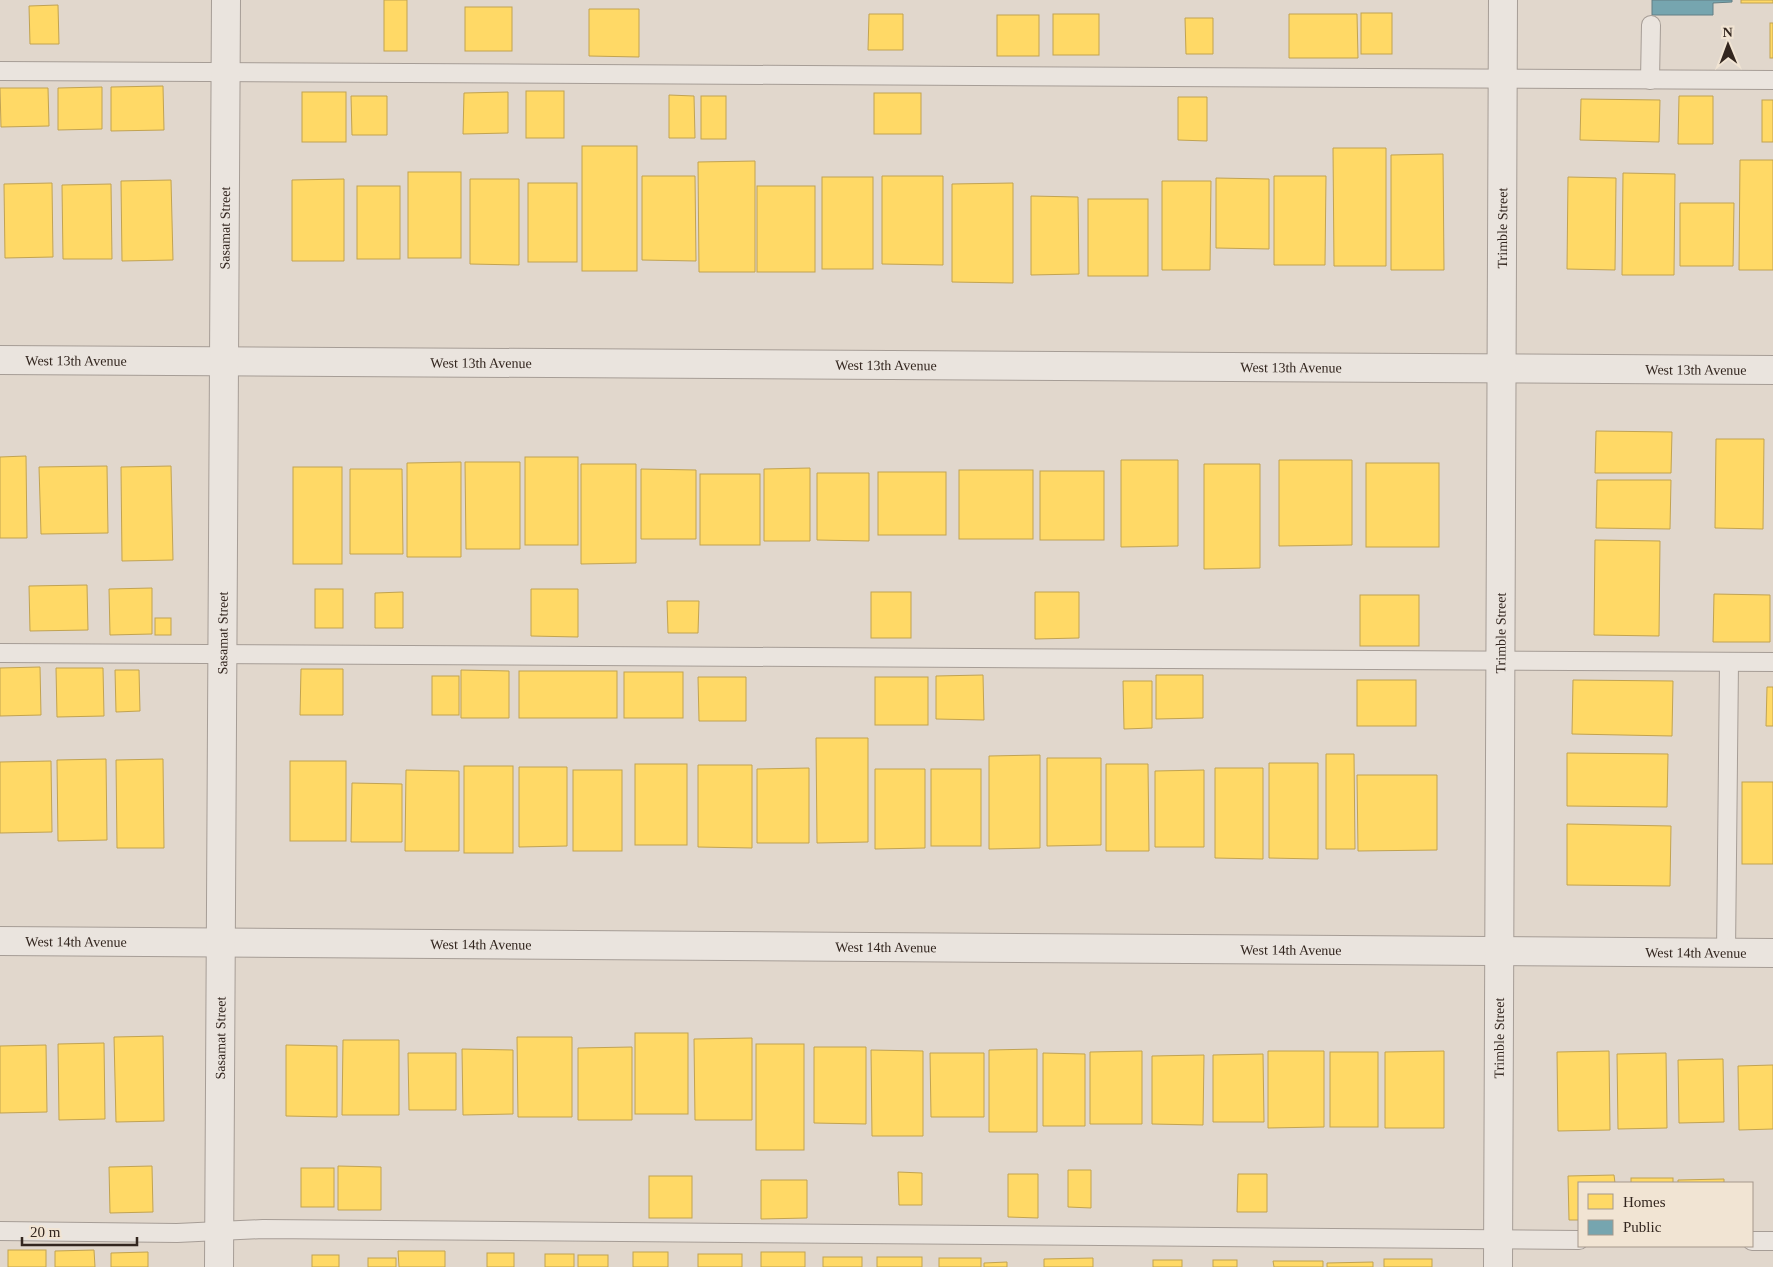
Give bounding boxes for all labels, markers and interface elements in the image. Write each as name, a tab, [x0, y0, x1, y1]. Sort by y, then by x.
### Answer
north arrow	[1703, 20, 1753, 70]
text: N	[1723, 25, 1733, 40]
street label: Sasamat Street	[217, 186, 232, 269]
street label: Trimble Street	[1494, 187, 1510, 268]
street label: West 13th Avenue	[25, 353, 127, 368]
street label: West 13th Avenue	[430, 355, 532, 370]
street label: West 13th Avenue	[835, 357, 937, 373]
street label: West 13th Avenue	[1240, 359, 1342, 375]
street label: West 13th Avenue	[1645, 362, 1747, 377]
street label: Sasamat Street	[215, 591, 230, 674]
street label: Trimble Street	[1493, 592, 1508, 673]
street label: West 14th Avenue	[25, 934, 127, 949]
street label: West 14th Avenue	[430, 936, 532, 952]
street label: West 14th Avenue	[835, 939, 937, 955]
street label: West 14th Avenue	[1240, 942, 1342, 958]
street label: West 14th Avenue	[1645, 945, 1747, 960]
street label: Sasamat Street	[213, 996, 228, 1079]
street label: Trimble Street	[1491, 997, 1507, 1078]
legend	[1578, 1182, 1753, 1247]
text: Homes	[1623, 1194, 1666, 1210]
scale bar	[22, 1214, 138, 1246]
text: Public	[1623, 1219, 1662, 1235]
text: 20 m	[30, 1224, 61, 1240]

